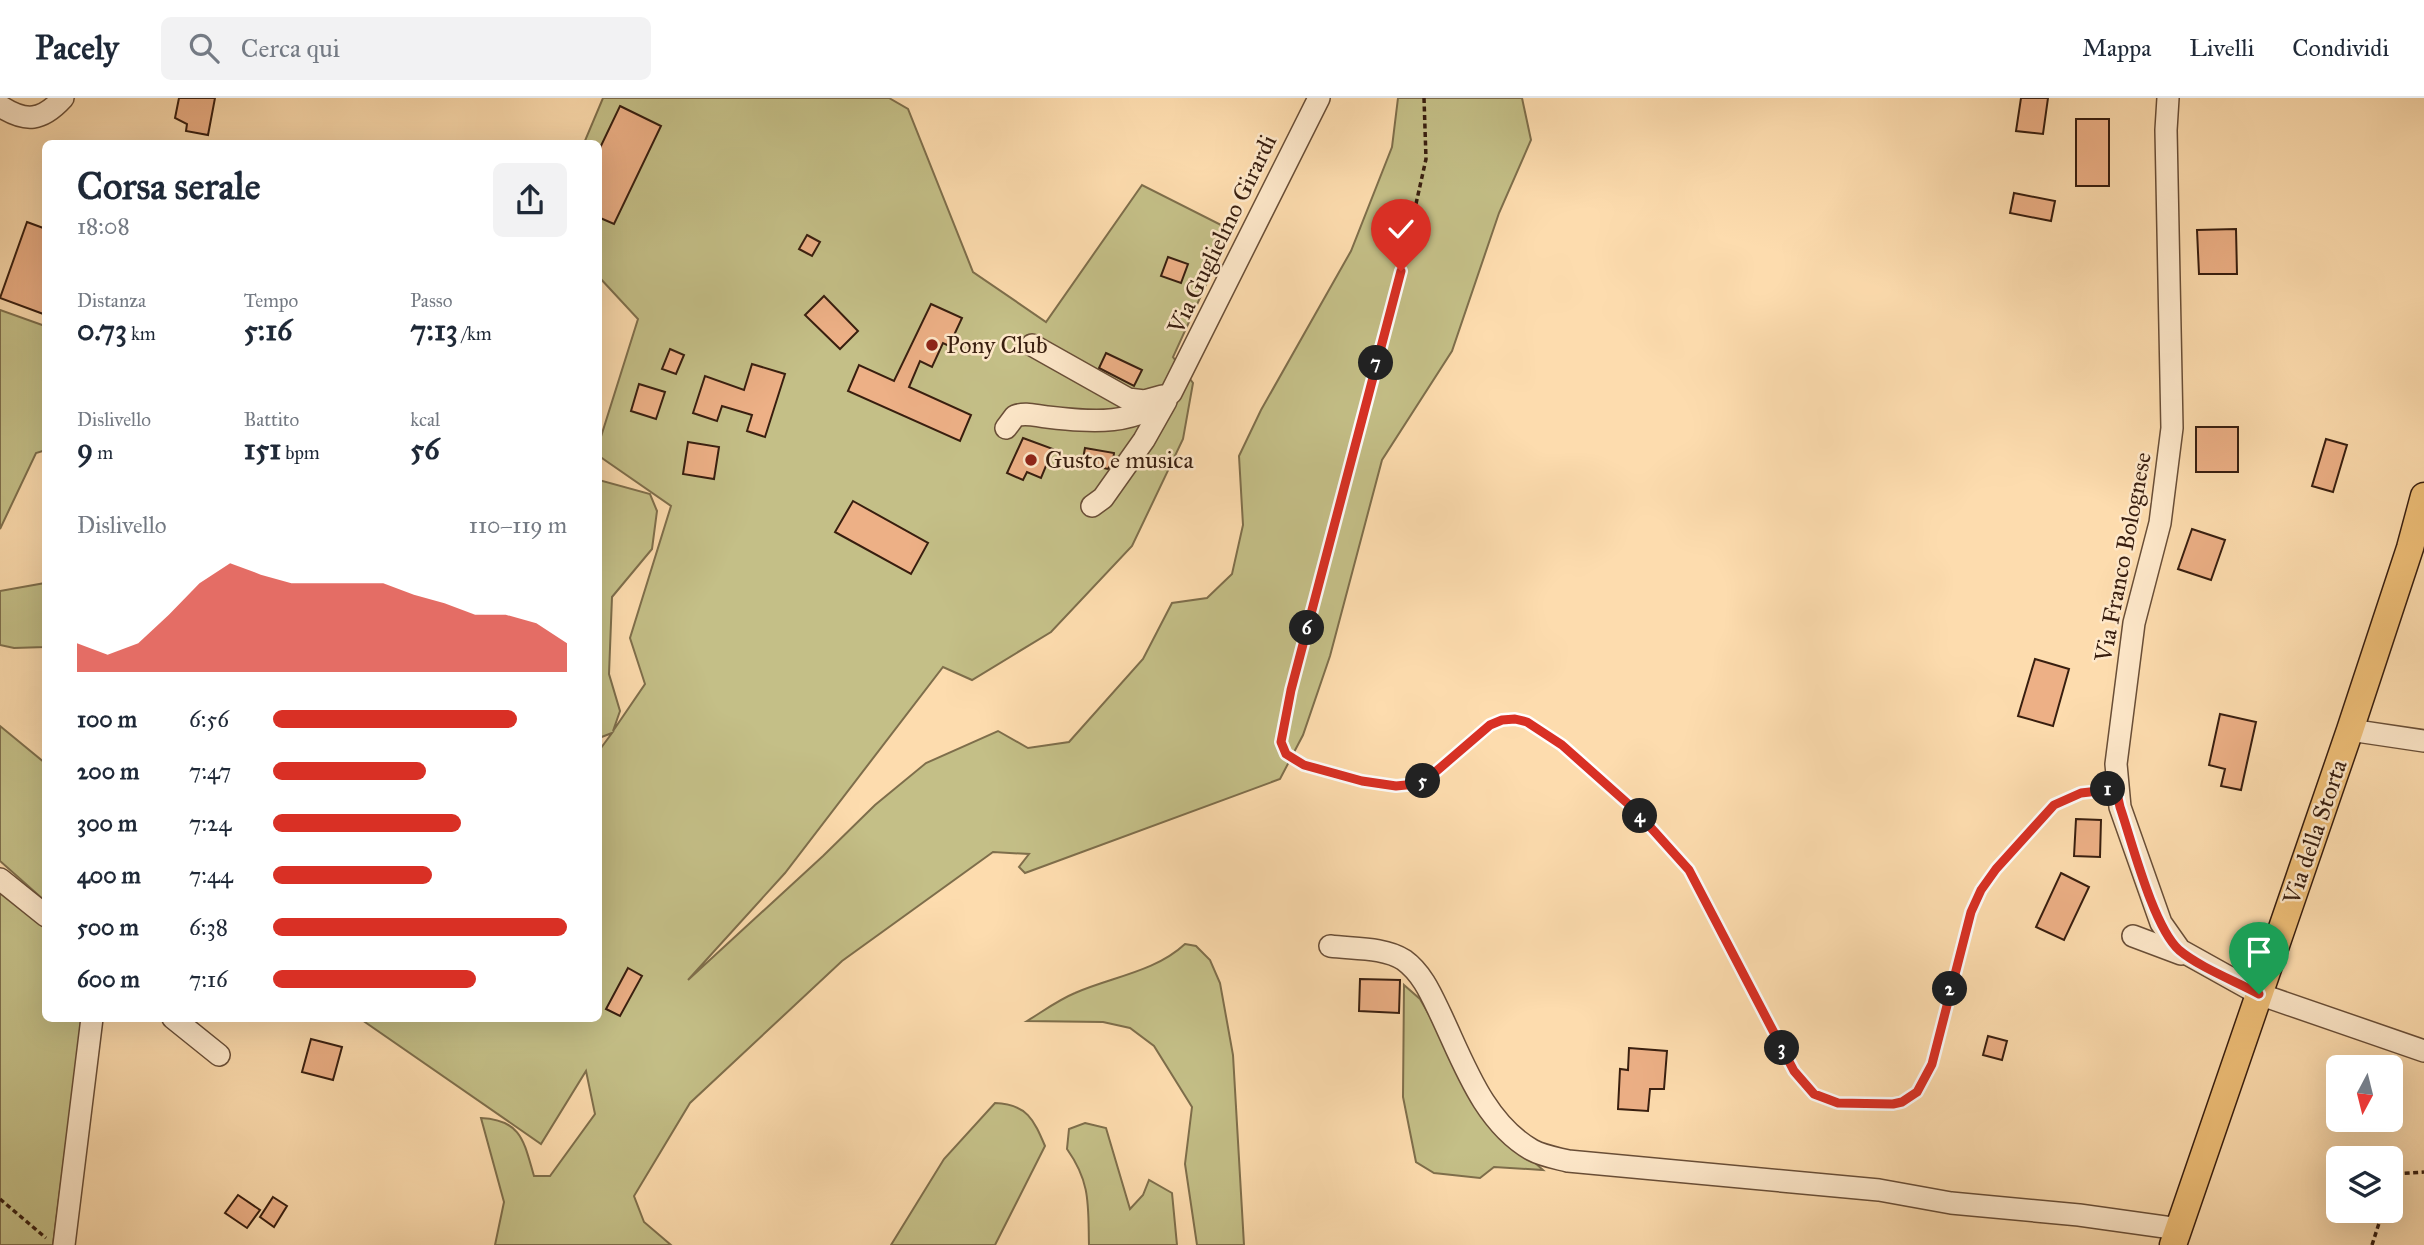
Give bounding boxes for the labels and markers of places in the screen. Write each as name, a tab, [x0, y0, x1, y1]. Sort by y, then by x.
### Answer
pin	[1371, 199, 1431, 271]
place label: Pony Club	[946, 330, 1048, 360]
marker: Pony Club	[924, 337, 940, 353]
pin: 7	[1358, 345, 1394, 380]
place label: Gusto e musica	[1045, 445, 1194, 475]
marker: Gusto e musica	[1023, 452, 1039, 468]
pin: 6	[1290, 610, 1324, 646]
pin: 5	[1406, 764, 1440, 798]
pin: 1	[2090, 772, 2126, 806]
pin: 4	[1622, 798, 1658, 834]
pin	[2229, 922, 2289, 994]
pin: 2	[1932, 972, 1968, 1006]
pin: 3	[1764, 1030, 1800, 1066]

